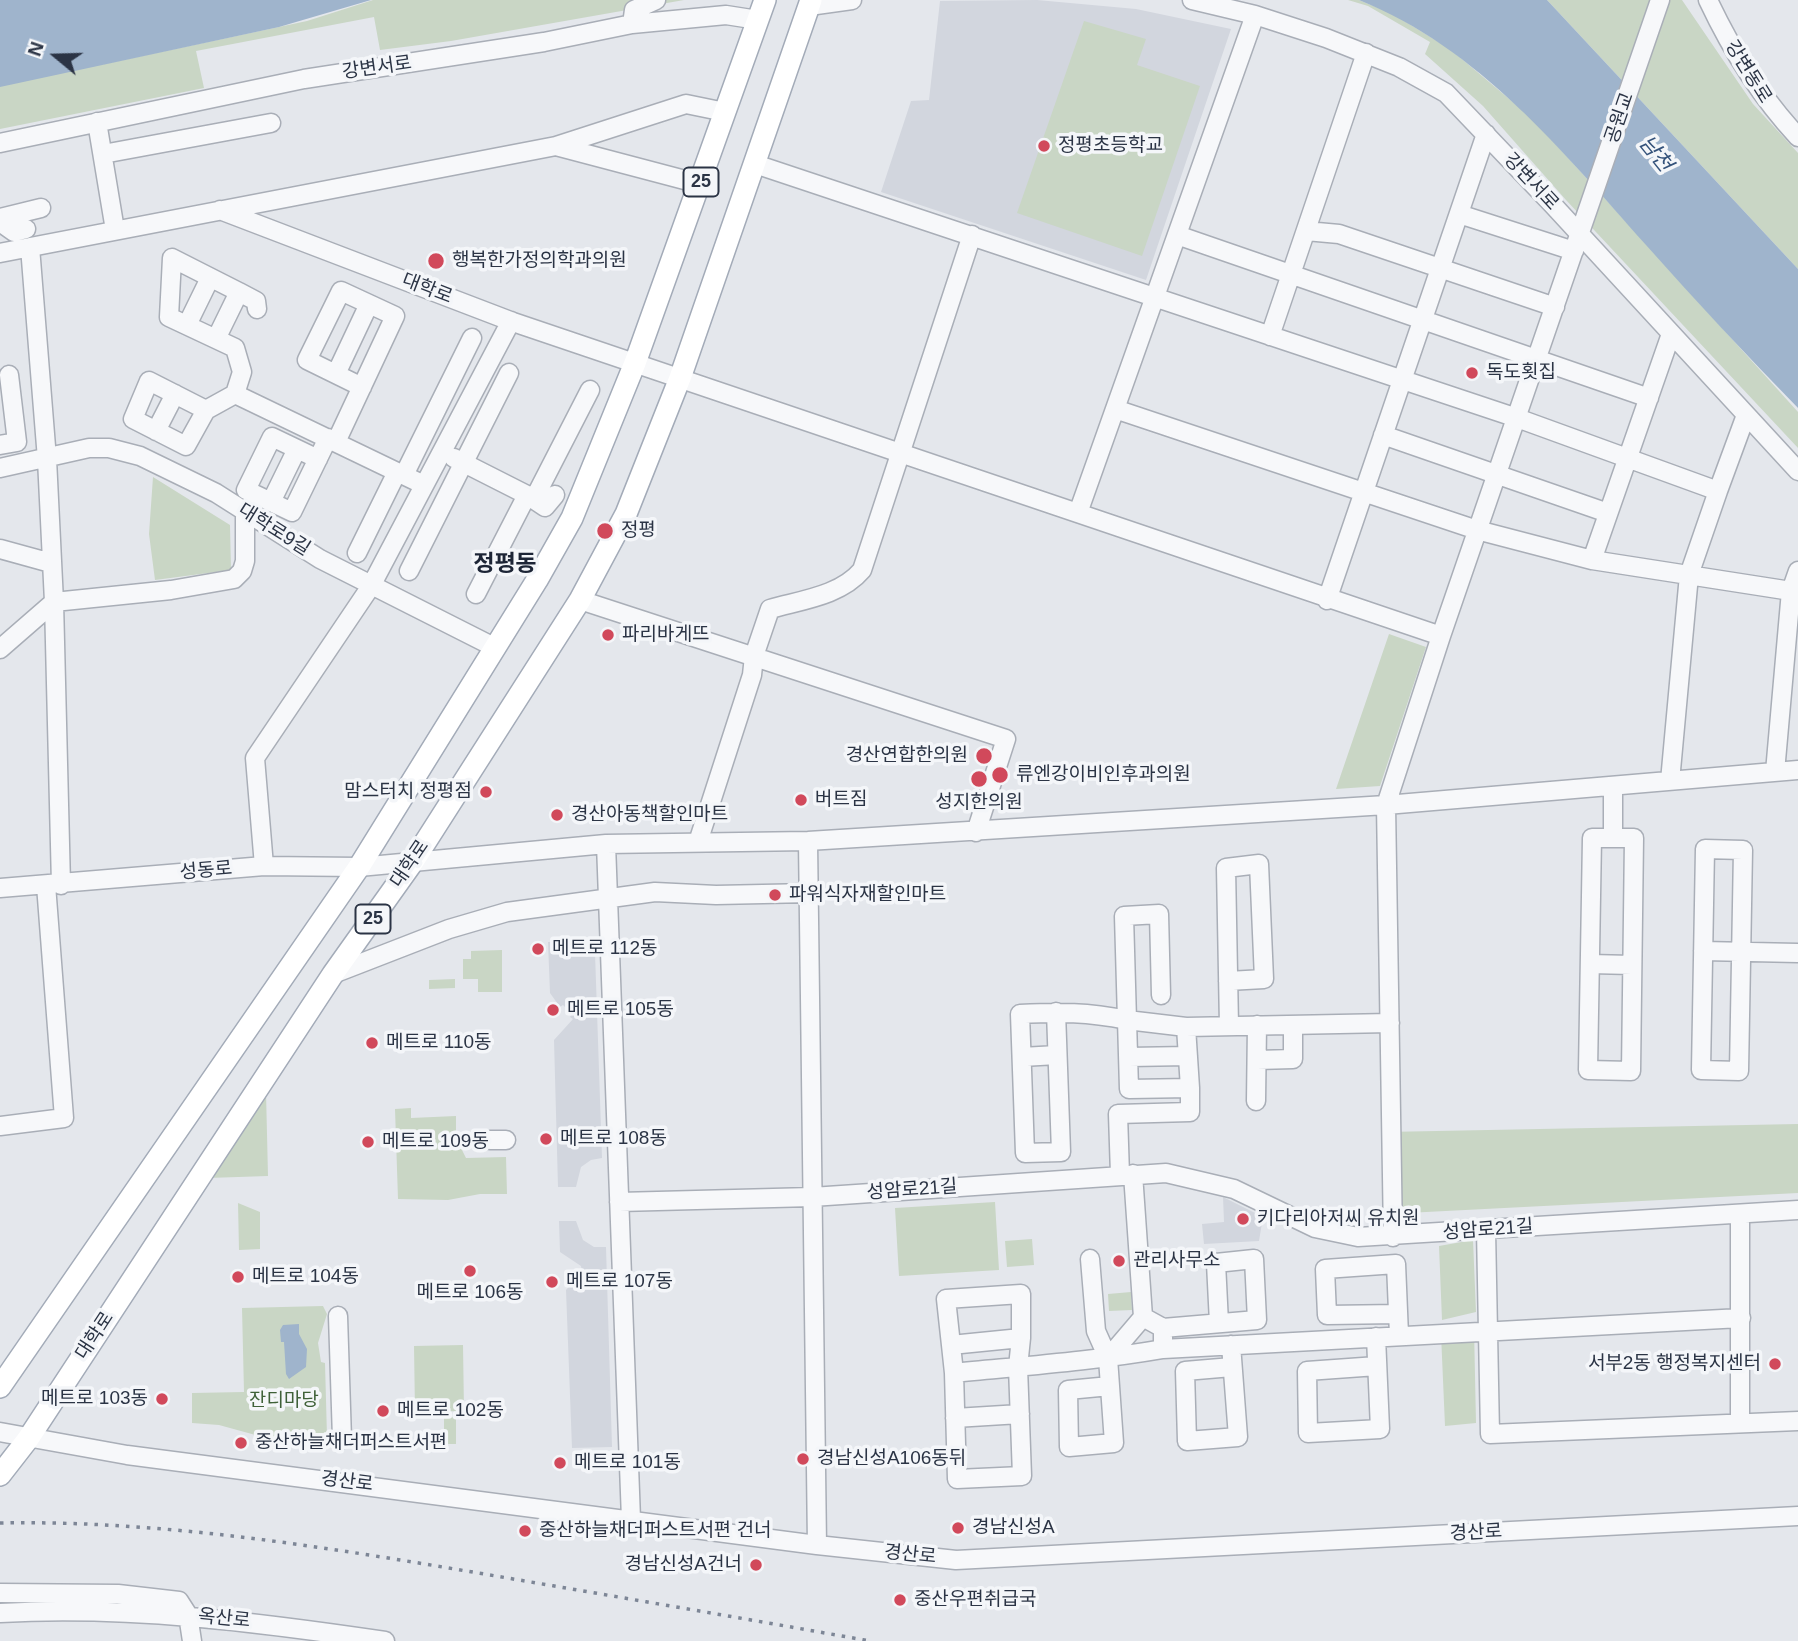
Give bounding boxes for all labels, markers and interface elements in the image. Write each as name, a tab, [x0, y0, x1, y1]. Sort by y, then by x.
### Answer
north arrow	[21, 21, 91, 91]
street label: 강변동로	[1720, 36, 1776, 108]
text: N	[24, 39, 48, 59]
street label: 강변서로	[341, 52, 413, 84]
street label: 공원교	[1601, 89, 1639, 147]
water label: 남천	[1633, 131, 1677, 177]
place label: 정평초등학교	[1058, 135, 1163, 157]
marker: 정평초등학교	[1036, 138, 1052, 154]
street label: 강변서로	[1499, 149, 1563, 215]
road number: 25	[684, 168, 718, 196]
place label: 행복한가정의학과의원	[452, 250, 627, 272]
marker: 행복한가정의학과의원	[426, 251, 446, 271]
street label: 대학로	[398, 269, 456, 309]
place label: 독도횟집	[1486, 362, 1556, 384]
marker: 독도횟집	[1464, 365, 1480, 381]
street label: 대학로9길	[234, 499, 314, 561]
place label: 정평	[621, 520, 656, 542]
marker: 정평	[595, 521, 615, 541]
district label: 정평동	[473, 551, 537, 579]
place label: 파리바게뜨	[622, 624, 709, 646]
marker: 파리바게뜨	[600, 627, 616, 643]
place label: 경산연합한의원	[846, 745, 968, 767]
marker: 경산연합한의원	[974, 746, 994, 766]
place label: 류엔강이비인후과의원	[1016, 764, 1191, 786]
marker: 류엔강이비인후과의원	[990, 765, 1010, 785]
marker: 성지한의원	[969, 769, 989, 789]
place label: 맘스터치 정평점	[344, 781, 472, 803]
marker: 맘스터치 정평점	[478, 784, 494, 800]
place label: 버트짐	[815, 789, 867, 811]
marker: 버트짐	[793, 792, 809, 808]
place label: 성지한의원	[935, 792, 1023, 814]
place label: 경산아동책할인마트	[571, 804, 728, 826]
marker: 경산아동책할인마트	[549, 807, 565, 823]
street label: 대학로	[386, 836, 434, 892]
street label: 성동로	[179, 857, 233, 885]
place label: 파워식자재할인마트	[789, 884, 946, 906]
marker: 파워식자재할인마트	[767, 887, 783, 903]
road number: 25	[356, 904, 390, 934]
place label: 메트로 112동	[552, 938, 657, 960]
marker: 메트로 112동	[530, 941, 546, 957]
place label: 메트로 105동	[567, 999, 674, 1021]
marker: 메트로 105동	[545, 1002, 561, 1018]
place label: 메트로 110동	[386, 1032, 491, 1054]
marker: 메트로 110동	[364, 1035, 380, 1051]
place label: 메트로 108동	[560, 1128, 667, 1150]
place label: 메트로 109동	[382, 1131, 489, 1153]
marker: 메트로 108동	[538, 1131, 554, 1147]
marker: 메트로 109동	[360, 1134, 376, 1150]
street label: 성암로21길	[866, 1175, 958, 1205]
place label: 키다리아저씨 유치원	[1257, 1208, 1420, 1230]
marker: 키다리아저씨 유치원	[1235, 1211, 1251, 1227]
street label: 성암로21길	[1442, 1215, 1534, 1245]
place label: 관리사무소	[1133, 1250, 1220, 1272]
marker: 관리사무소	[1111, 1253, 1127, 1269]
marker: 메트로 106동	[462, 1263, 478, 1279]
place label: 메트로 104동	[252, 1266, 359, 1288]
marker: 메트로 104동	[230, 1269, 246, 1285]
place label: 메트로 107동	[566, 1271, 673, 1293]
marker: 메트로 107동	[544, 1274, 560, 1290]
place label: 메트로 106동	[417, 1282, 523, 1304]
street label: 대학로	[71, 1308, 119, 1364]
place label: 서부2동 행정복지센터	[1588, 1353, 1761, 1375]
marker: 서부2동 행정복지센터	[1767, 1356, 1783, 1372]
place label: 메트로 103동	[41, 1388, 148, 1410]
park label: 잔디마당	[249, 1390, 319, 1412]
marker: 메트로 103동	[154, 1391, 170, 1407]
place label: 메트로 102동	[397, 1400, 504, 1422]
marker: 메트로 102동	[375, 1403, 391, 1419]
place label: 중산하늘채더퍼스트서편	[255, 1432, 447, 1454]
marker: 중산하늘채더퍼스트서편	[233, 1435, 249, 1451]
place label: 경남신성A106동뒤	[817, 1448, 966, 1470]
marker: 경남신성A106동뒤	[795, 1451, 811, 1467]
place label: 메트로 101동	[574, 1452, 681, 1474]
marker: 메트로 101동	[552, 1455, 568, 1471]
street label: 경산로	[320, 1467, 374, 1497]
place label: 경남신성A	[972, 1517, 1055, 1539]
place label: 중산하늘채더퍼스트서편 건너	[539, 1520, 772, 1542]
marker: 경남신성A	[950, 1520, 966, 1536]
street label: 경산로	[1449, 1520, 1503, 1546]
marker: 중산하늘채더퍼스트서편 건너	[517, 1523, 533, 1539]
street label: 경산로	[883, 1541, 937, 1569]
place label: 경남신성A건너	[624, 1554, 742, 1576]
marker: 경남신성A건너	[748, 1557, 764, 1573]
place label: 중산우편취급국	[914, 1589, 1036, 1611]
marker: 중산우편취급국	[892, 1592, 908, 1608]
street label: 옥산로	[197, 1605, 251, 1633]

